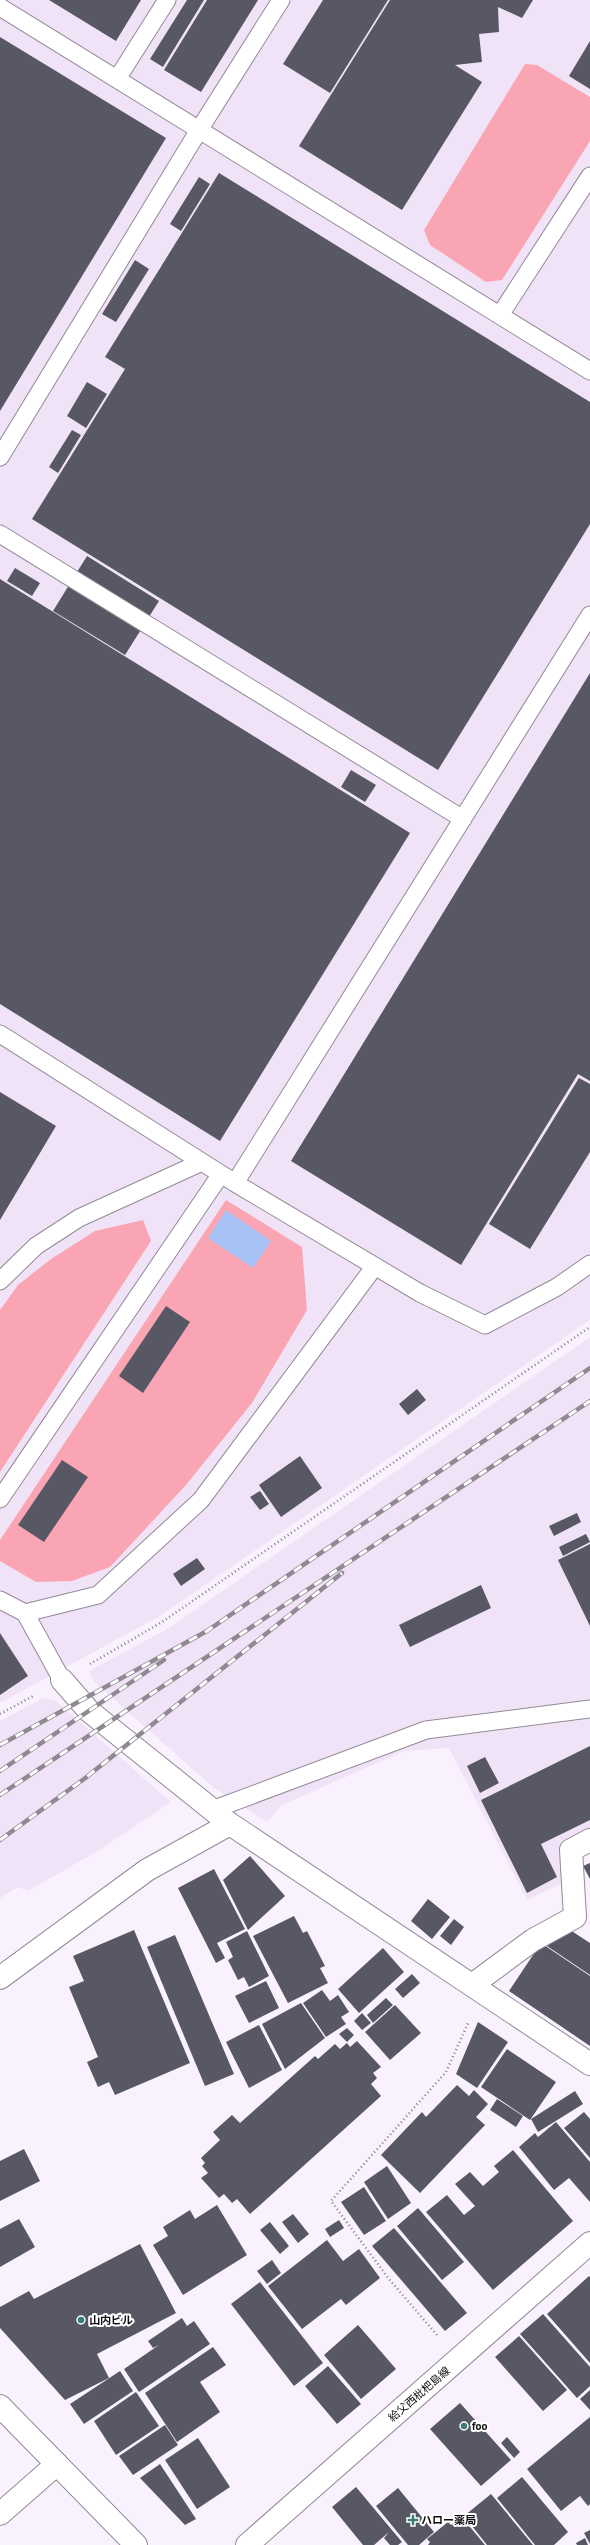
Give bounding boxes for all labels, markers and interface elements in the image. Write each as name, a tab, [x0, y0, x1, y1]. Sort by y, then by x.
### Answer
place label: 山内ビル	[89, 2313, 133, 2327]
marker: 山内ビル	[76, 2315, 86, 2325]
street label: 給父西枇杷島線	[385, 2363, 453, 2425]
place label: foo	[472, 2419, 487, 2433]
marker: foo	[459, 2421, 469, 2431]
place label: ハロー薬局	[421, 2513, 476, 2527]
marker: ハロー薬局	[408, 2515, 418, 2525]

